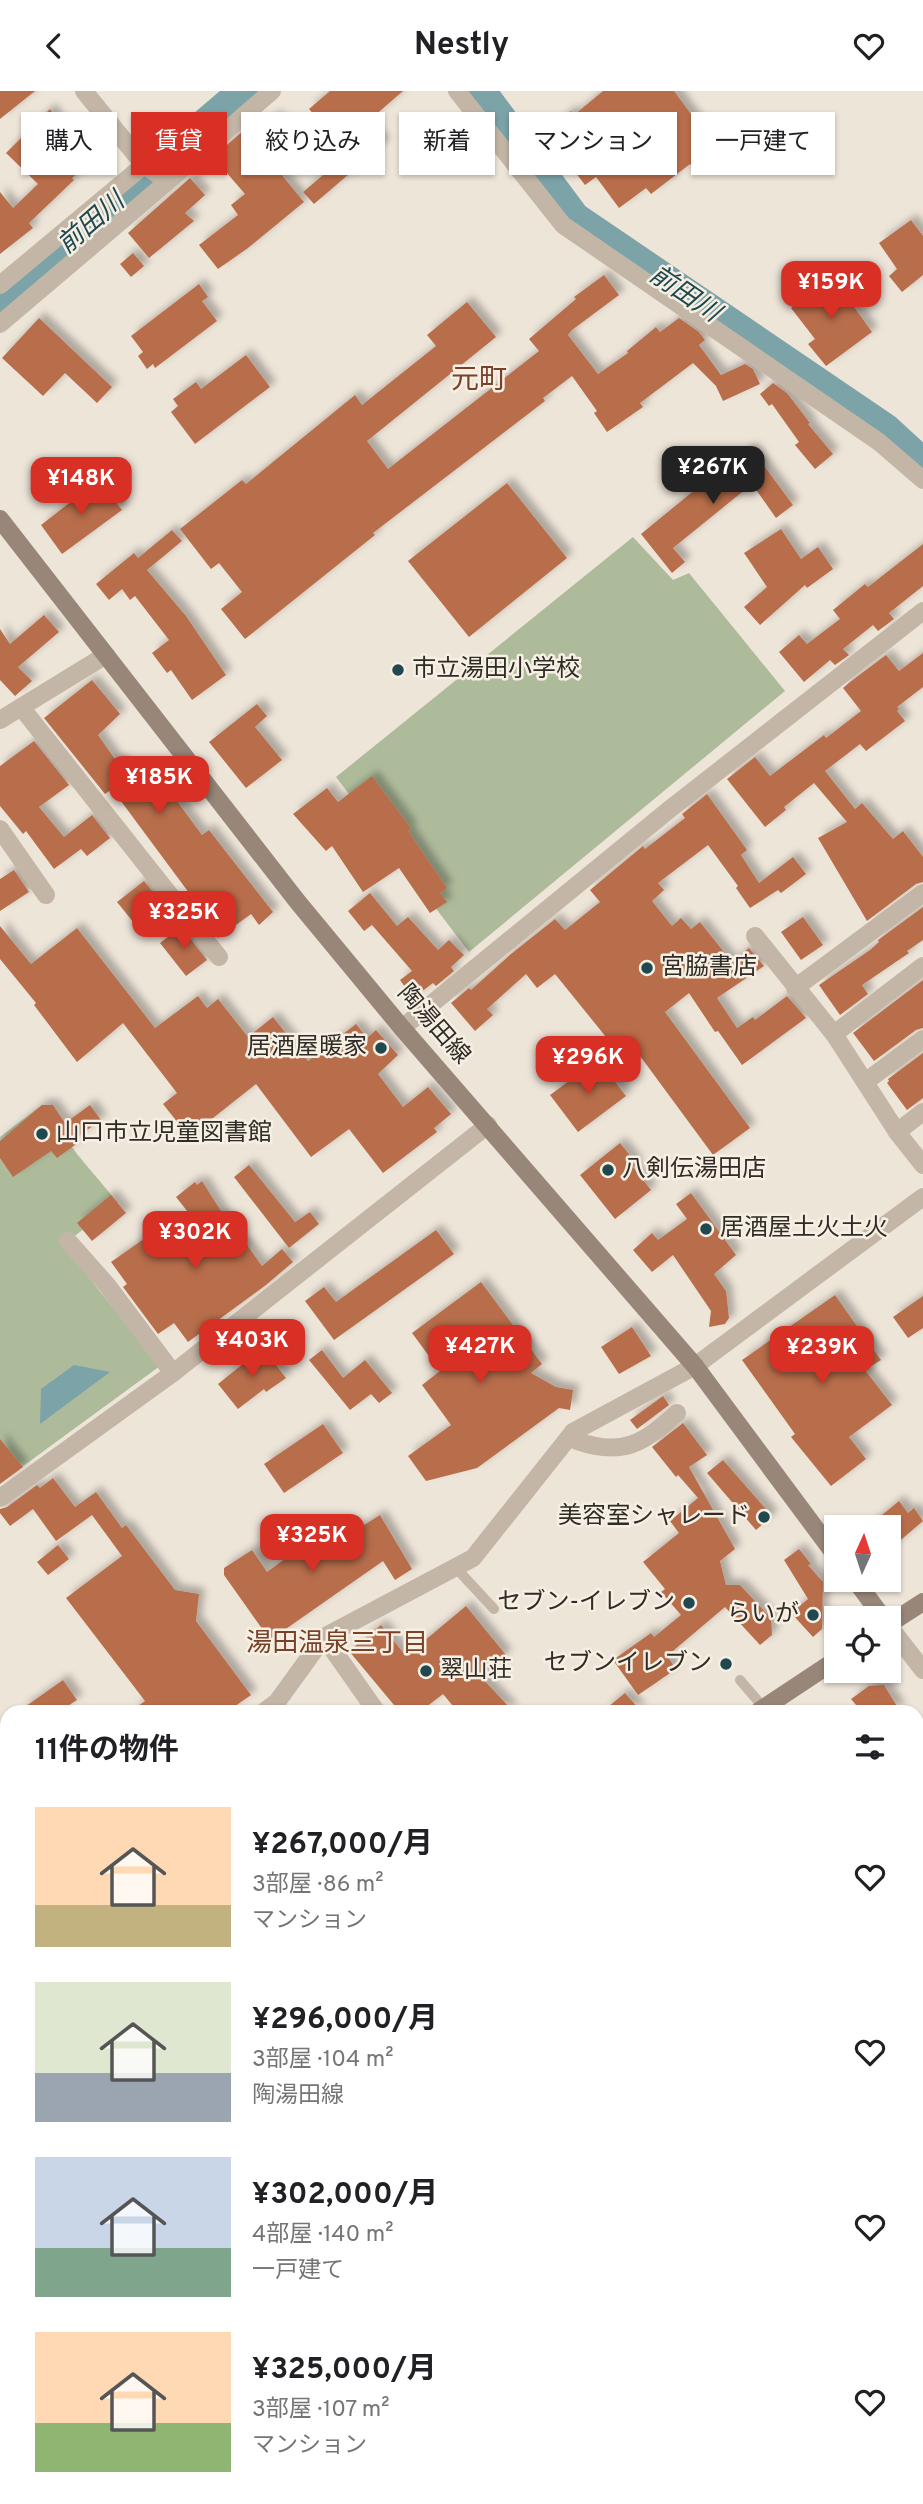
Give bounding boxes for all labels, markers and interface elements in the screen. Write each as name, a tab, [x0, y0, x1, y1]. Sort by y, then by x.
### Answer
text: Nestly	[414, 26, 509, 66]
icon: back	[35, 27, 73, 65]
icon: heart	[850, 27, 888, 65]
chip: 購入	[21, 112, 117, 175]
chip: 賃貸	[131, 112, 227, 175]
chip: 絞り込み	[241, 112, 385, 175]
chip: 新着	[399, 112, 495, 175]
chip: マンション	[509, 112, 677, 175]
chip: 一戸建て	[691, 112, 835, 175]
water label: 前田川	[52, 184, 135, 262]
water label: 前田川	[642, 260, 728, 332]
pin: ¥159K	[782, 261, 880, 321]
text: ¥159K	[797, 269, 865, 298]
district label: 元町	[451, 363, 507, 399]
pin: ¥267K	[664, 447, 762, 506]
text: ¥267K	[678, 454, 748, 483]
pin: ¥148K	[32, 457, 130, 517]
text: ¥148K	[47, 465, 115, 494]
place label: 市立湯田小学校	[412, 655, 580, 685]
marker: 市立湯田小学校	[390, 662, 406, 678]
pin: ¥185K	[110, 757, 208, 816]
text: ¥185K	[125, 764, 193, 793]
pin: ¥325K	[135, 891, 233, 951]
text: ¥325K	[148, 899, 220, 928]
place label: 宮脇書店	[661, 953, 757, 983]
marker: 宮脇書店	[639, 960, 655, 976]
street label: 陶湯田線	[390, 979, 476, 1071]
place label: 居酒屋暖家	[247, 1033, 367, 1063]
pin: ¥296K	[539, 1037, 637, 1096]
marker: 居酒屋暖家	[373, 1040, 389, 1056]
text: ¥296K	[552, 1044, 624, 1073]
place label: 山口市立児童図書館	[56, 1119, 272, 1149]
marker: 山口市立児童図書館	[34, 1126, 50, 1142]
place label: 八剣伝湯田店	[622, 1155, 766, 1185]
marker: 八剣伝湯田店	[600, 1162, 616, 1178]
pin: ¥302K	[146, 1211, 244, 1271]
place label: 居酒屋土火土火	[720, 1214, 888, 1244]
text: ¥302K	[159, 1219, 231, 1248]
marker: 居酒屋土火土火	[698, 1221, 714, 1237]
pin: ¥403K	[203, 1319, 301, 1379]
pin: ¥427K	[431, 1325, 529, 1385]
text: ¥403K	[215, 1327, 289, 1356]
pin: ¥239K	[773, 1327, 871, 1386]
text: ¥427K	[444, 1333, 516, 1362]
text: ¥239K	[786, 1334, 858, 1363]
place label: 美容室シャレード	[558, 1502, 750, 1532]
marker: 美容室シャレード	[756, 1509, 772, 1525]
pin: ¥325K	[263, 1515, 361, 1574]
north arrow	[824, 1515, 901, 1593]
map controls	[824, 1515, 901, 1683]
text: ¥325K	[276, 1522, 348, 1551]
place label: セブン-イレブン	[497, 1588, 675, 1618]
marker: セブン-イレブン	[681, 1595, 697, 1611]
place label: らいが	[727, 1600, 799, 1630]
button: locate	[824, 1606, 901, 1683]
marker: らいが	[805, 1607, 821, 1623]
district label: 湯田温泉三丁目	[246, 1628, 428, 1661]
place label: セブンイレブン	[544, 1649, 712, 1679]
place label: 翠山荘	[440, 1656, 512, 1686]
marker: セブンイレブン	[718, 1656, 734, 1672]
marker: 翠山荘	[418, 1663, 434, 1679]
icon: filters	[851, 1728, 889, 1766]
text: 11件の物件	[35, 1733, 179, 1770]
text: ¥267,000/月	[252, 1827, 433, 1864]
icon: home	[91, 1835, 175, 1919]
icon: heart	[851, 1858, 889, 1896]
text: 3部屋 · 86 m²	[252, 1871, 384, 1900]
text: マンション	[252, 1907, 367, 1936]
text: ¥296,000/月	[252, 2002, 438, 2039]
icon: home	[91, 2010, 175, 2094]
icon: heart	[851, 2033, 889, 2071]
text: 3部屋 · 104 m²	[252, 2046, 394, 2075]
text: 陶湯田線	[252, 2082, 344, 2111]
text: ¥302,000/月	[252, 2177, 438, 2214]
icon: home	[91, 2185, 175, 2269]
icon: heart	[851, 2208, 889, 2246]
text: 4部屋 · 140 m²	[252, 2221, 393, 2250]
text: 一戸建て	[252, 2257, 344, 2286]
text: ¥325,000/月	[252, 2352, 437, 2389]
icon: home	[91, 2360, 175, 2444]
icon: heart	[851, 2383, 889, 2421]
text: 3部屋 · 107 m²	[252, 2396, 390, 2425]
text: マンション	[252, 2432, 367, 2461]

